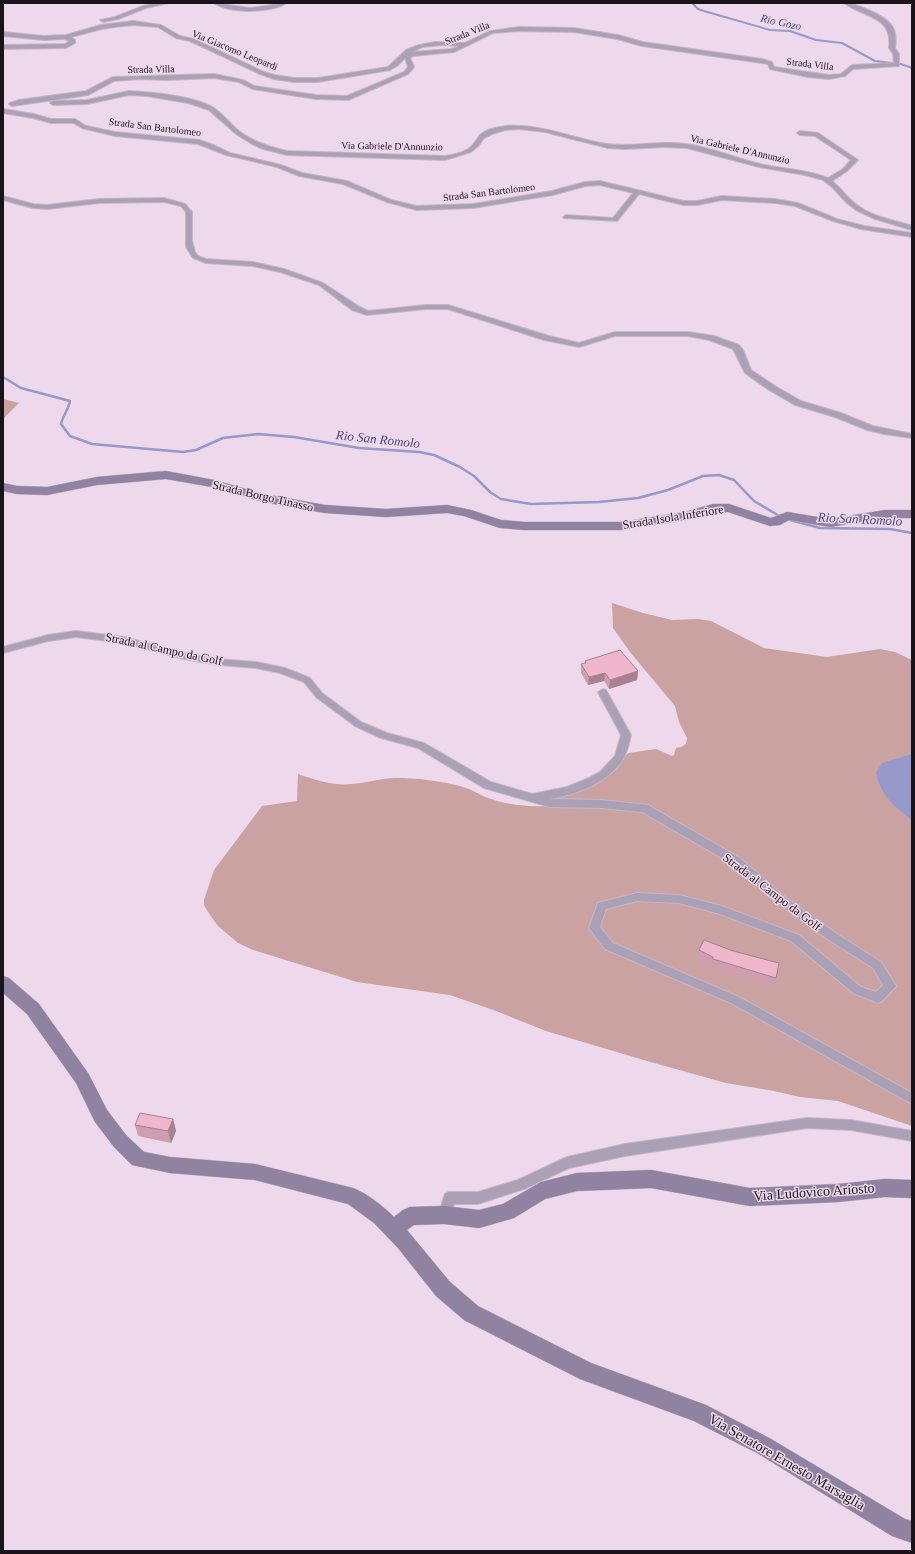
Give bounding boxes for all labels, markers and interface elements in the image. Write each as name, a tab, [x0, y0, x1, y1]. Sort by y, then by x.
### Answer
water label: Rio Gozo	[759, 12, 803, 32]
street label: Strada Villa	[443, 19, 491, 47]
street label: Via Giacomo Leopardi	[190, 28, 280, 72]
street label: Strada Villa	[786, 56, 835, 72]
street label: Strada Villa	[127, 63, 175, 75]
street label: Strada San Bartolomeo	[108, 116, 202, 138]
street label: Via Gabriele D'Annunzio	[689, 132, 791, 166]
street label: Via Gabriele D'Annunzio	[341, 140, 443, 152]
street label: Strada San Bartolomeo	[442, 181, 536, 203]
water label: Rio San Romolo	[334, 427, 421, 451]
street label: Strada Borgo Tinasso	[211, 478, 315, 514]
street label: Strada Isola Inferiore	[622, 502, 724, 532]
water label: Rio San Romolo	[816, 509, 903, 529]
street label: Strada al Campo da Golf	[104, 630, 224, 668]
street label: Strada al Campo da Golf	[720, 851, 824, 933]
street label: Via Ludovico Ariosto	[753, 1180, 875, 1204]
street label: Via Senatore Ernesto Marsaglia	[706, 1411, 868, 1513]

